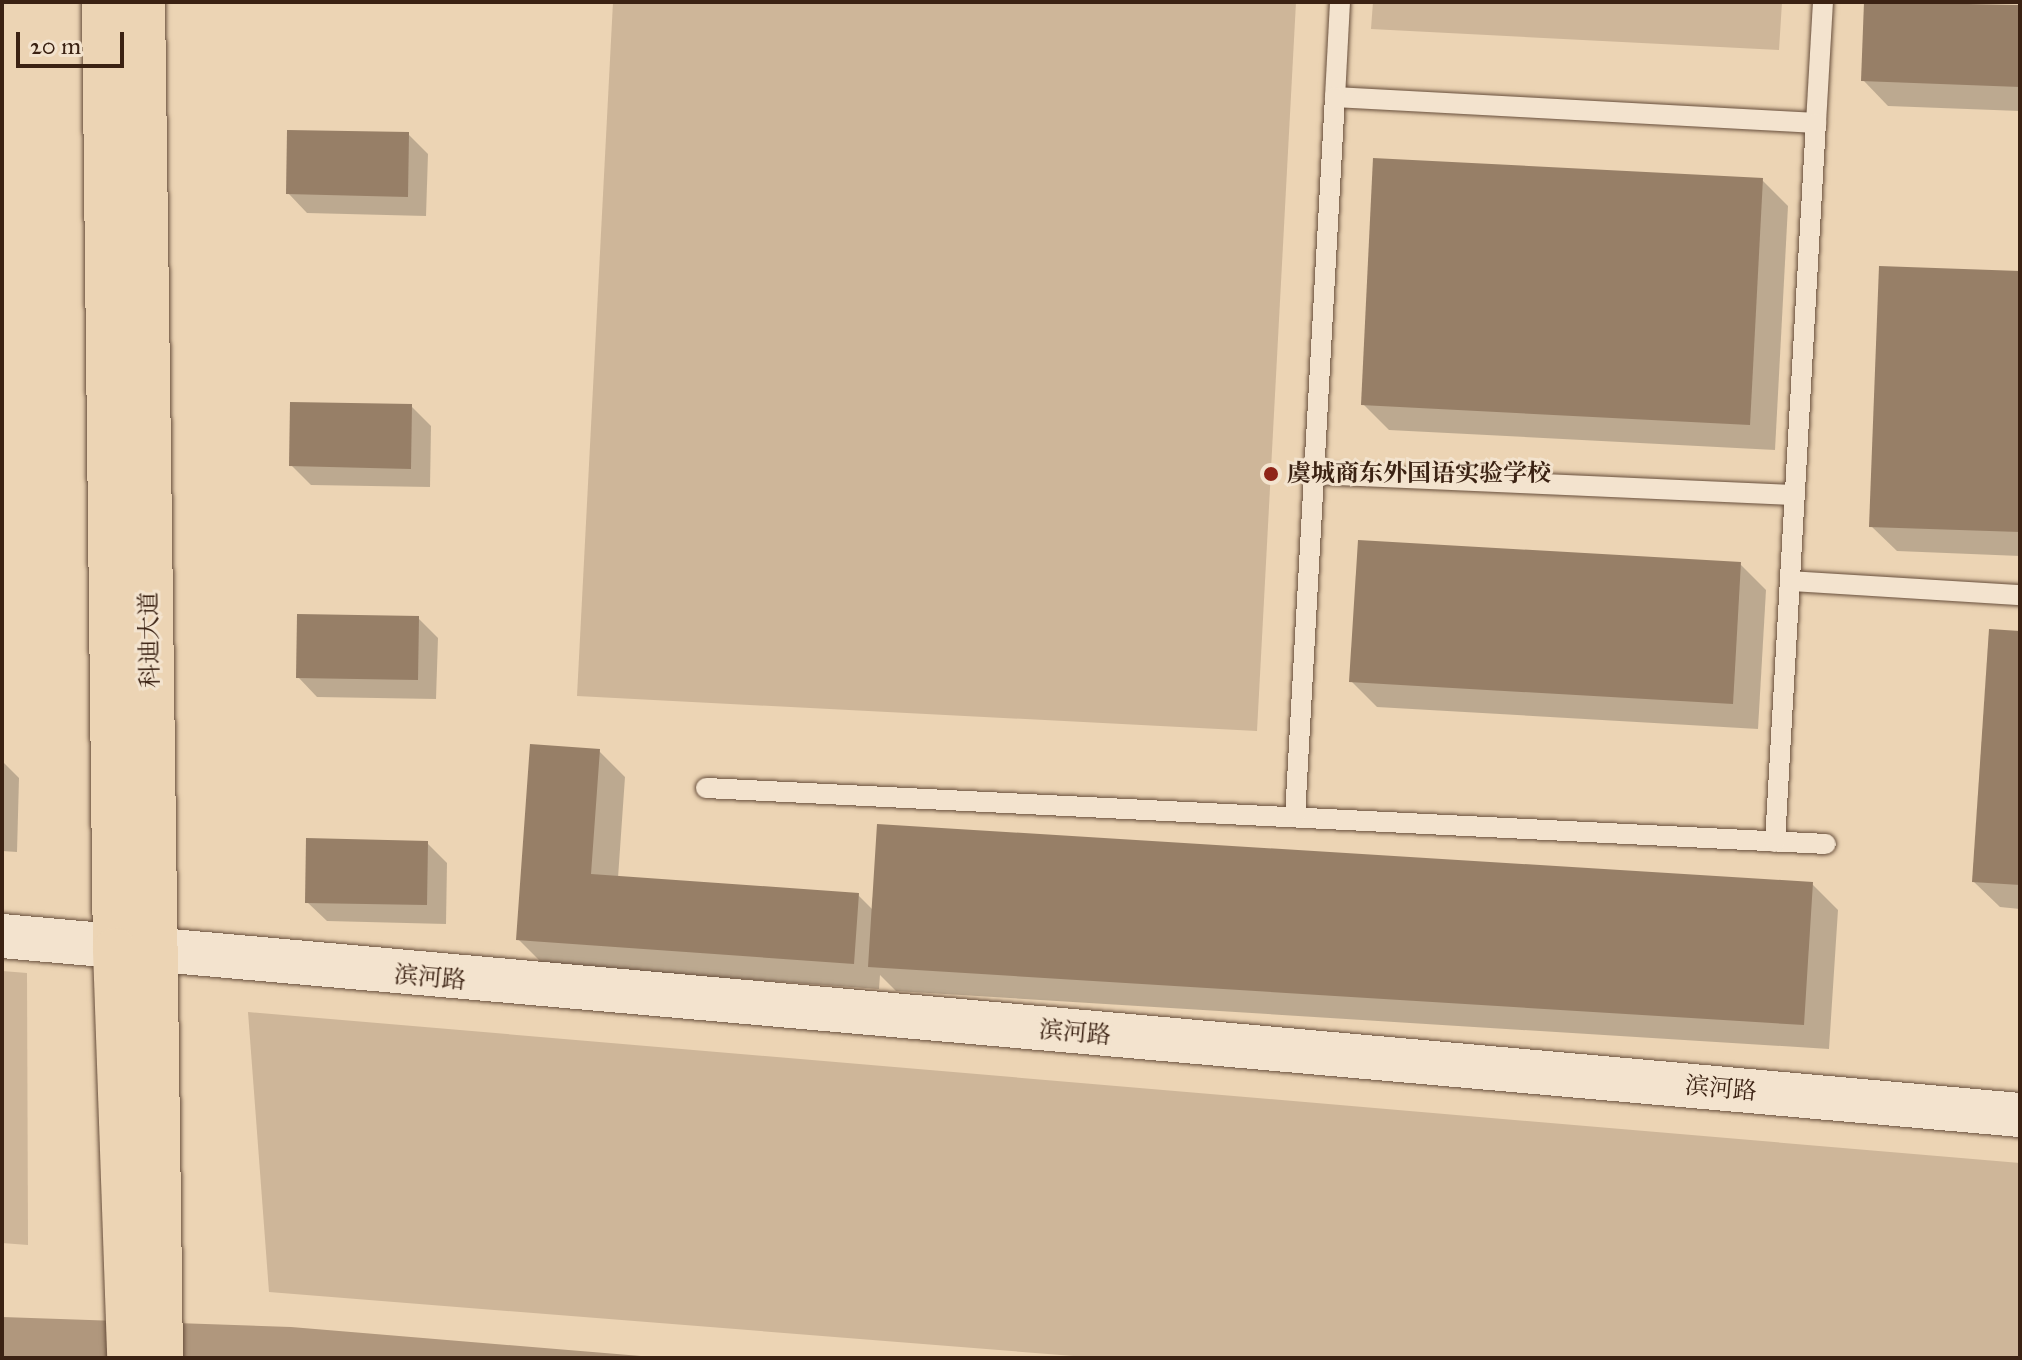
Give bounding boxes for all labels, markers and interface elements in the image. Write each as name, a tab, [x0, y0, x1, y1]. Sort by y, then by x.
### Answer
scale bar	[20, 16, 128, 66]
text: 20 m	[30, 31, 81, 61]
place label: 虞城商东外国语实验学校	[1287, 460, 1551, 488]
marker: 虞城商东外国语实验学校	[1262, 465, 1280, 483]
street label: 科迪大道	[135, 592, 165, 688]
street label: 滨河路	[393, 961, 467, 995]
street label: 滨河路	[1038, 1016, 1112, 1050]
street label: 滨河路	[1684, 1072, 1758, 1106]

